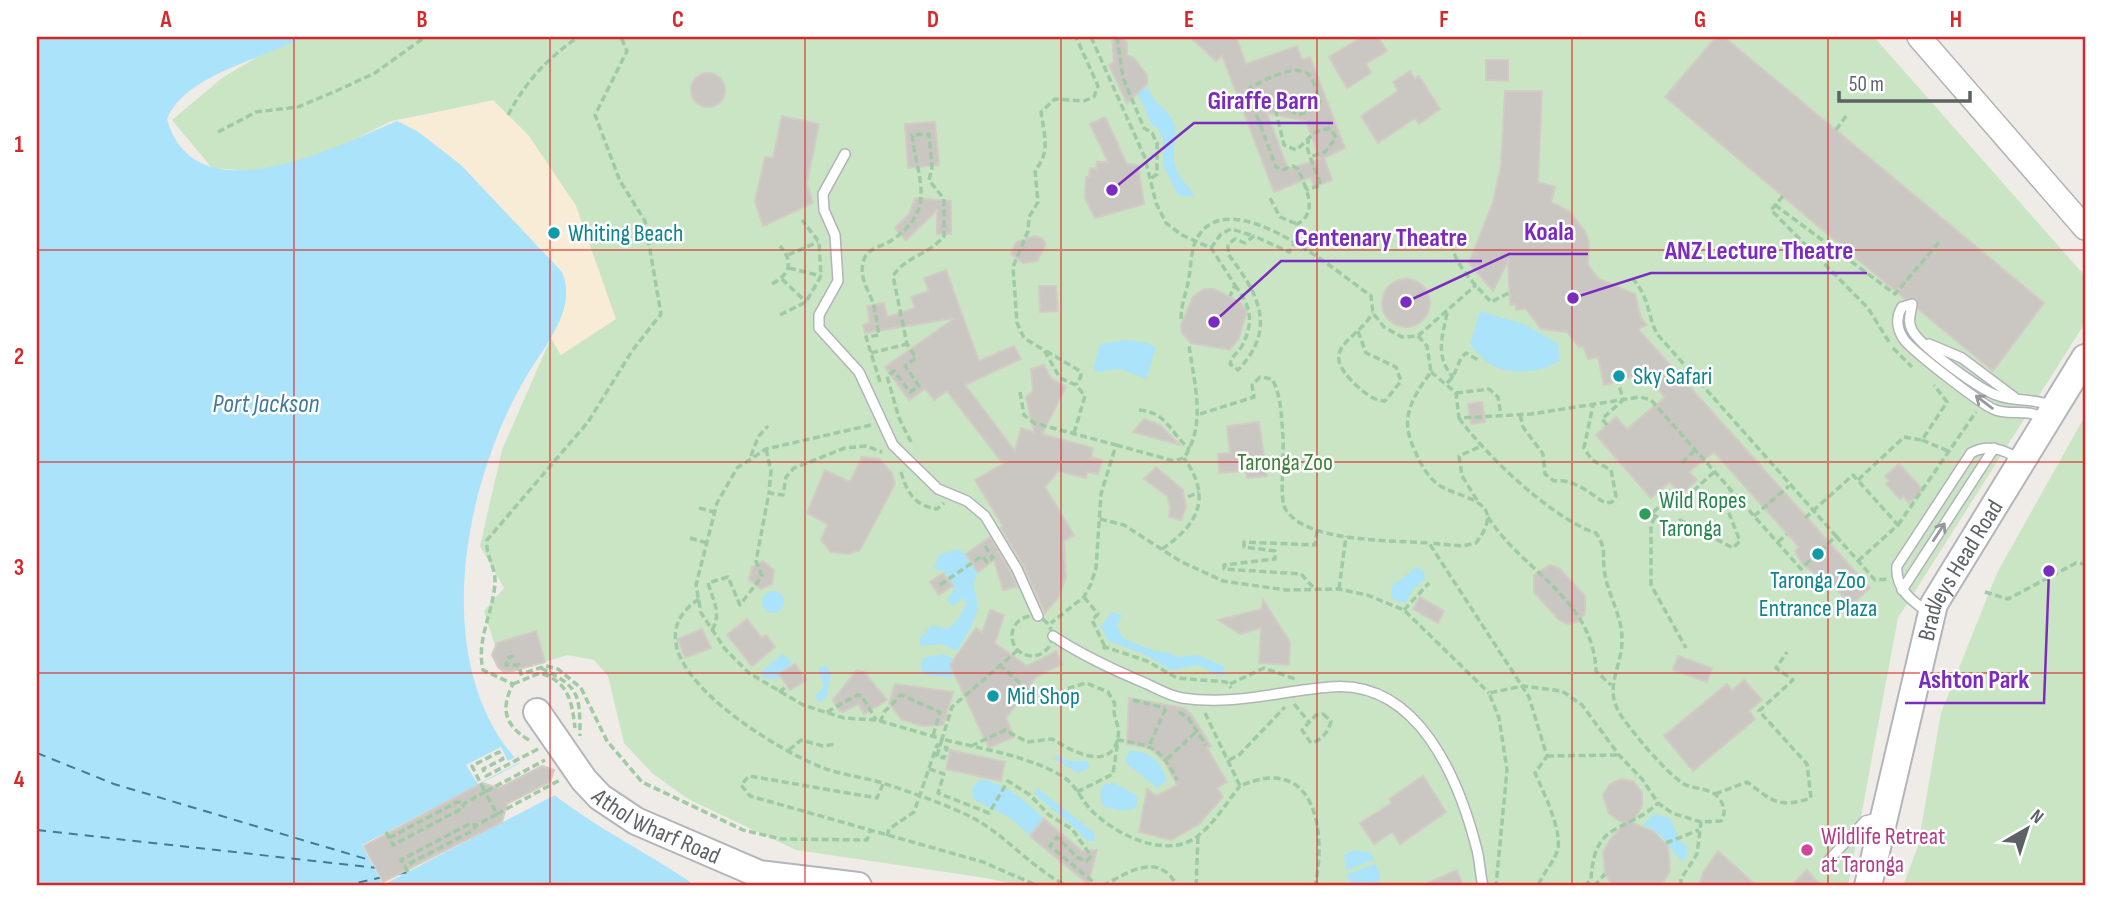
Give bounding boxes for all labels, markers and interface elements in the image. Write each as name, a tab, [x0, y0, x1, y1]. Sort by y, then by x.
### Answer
text: A	[160, 6, 173, 34]
text: B	[417, 6, 428, 34]
text: C	[672, 6, 684, 34]
text: D	[927, 6, 939, 34]
text: E	[1184, 6, 1194, 34]
text: F	[1439, 6, 1449, 34]
text: G	[1694, 6, 1706, 34]
text: H	[1950, 6, 1962, 34]
scale bar	[1839, 60, 1970, 104]
text: 50 m	[1849, 72, 1884, 97]
callout: Giraffe Barn	[1194, 76, 1333, 123]
text: Giraffe Barn	[1207, 86, 1319, 117]
text: 1	[14, 131, 24, 159]
callout: Koala	[1509, 207, 1588, 254]
callout: Centenary Theatre	[1281, 214, 1482, 261]
text: Koala	[1524, 217, 1574, 248]
place label: Whiting Beach	[568, 219, 683, 248]
text: Centenary Theatre	[1295, 223, 1467, 254]
marker: Whiting Beach	[546, 225, 562, 241]
callout: ANZ Lecture Theatre	[1651, 226, 1867, 273]
text: ANZ Lecture Theatre	[1664, 236, 1853, 267]
text: 2	[14, 343, 24, 371]
place label: Sky Safari	[1633, 362, 1712, 391]
marker: Sky Safari	[1611, 368, 1627, 384]
water label: Port Jackson	[213, 389, 320, 420]
one-way arrow	[1975, 394, 1994, 409]
park label: Taronga Zoo	[1237, 448, 1333, 477]
place label: Wild Ropes Taronga	[1659, 486, 1746, 543]
street label: Bradleys Head Road	[1912, 494, 2010, 644]
marker: Wild Ropes Taronga	[1637, 506, 1653, 522]
one-way arrow	[1933, 523, 1947, 543]
marker: Taronga Zoo Entrance Plaza	[1810, 546, 1826, 562]
text: 3	[14, 554, 24, 582]
place label: Taronga Zoo Entrance Plaza	[1759, 566, 1877, 623]
callout: Ashton Park	[1905, 656, 2044, 703]
text: Ashton Park	[1918, 665, 2029, 696]
place label: Mid Shop	[1007, 682, 1080, 711]
marker: Mid Shop	[985, 688, 1001, 704]
text: 4	[14, 766, 25, 794]
street label: Athol Wharf Road	[584, 783, 725, 871]
north arrow	[1993, 794, 2062, 864]
text: N	[2026, 805, 2048, 829]
place label: Wildlife Retreat at Taronga	[1821, 822, 1945, 879]
marker: Wildlife Retreat at Taronga	[1799, 842, 1815, 858]

